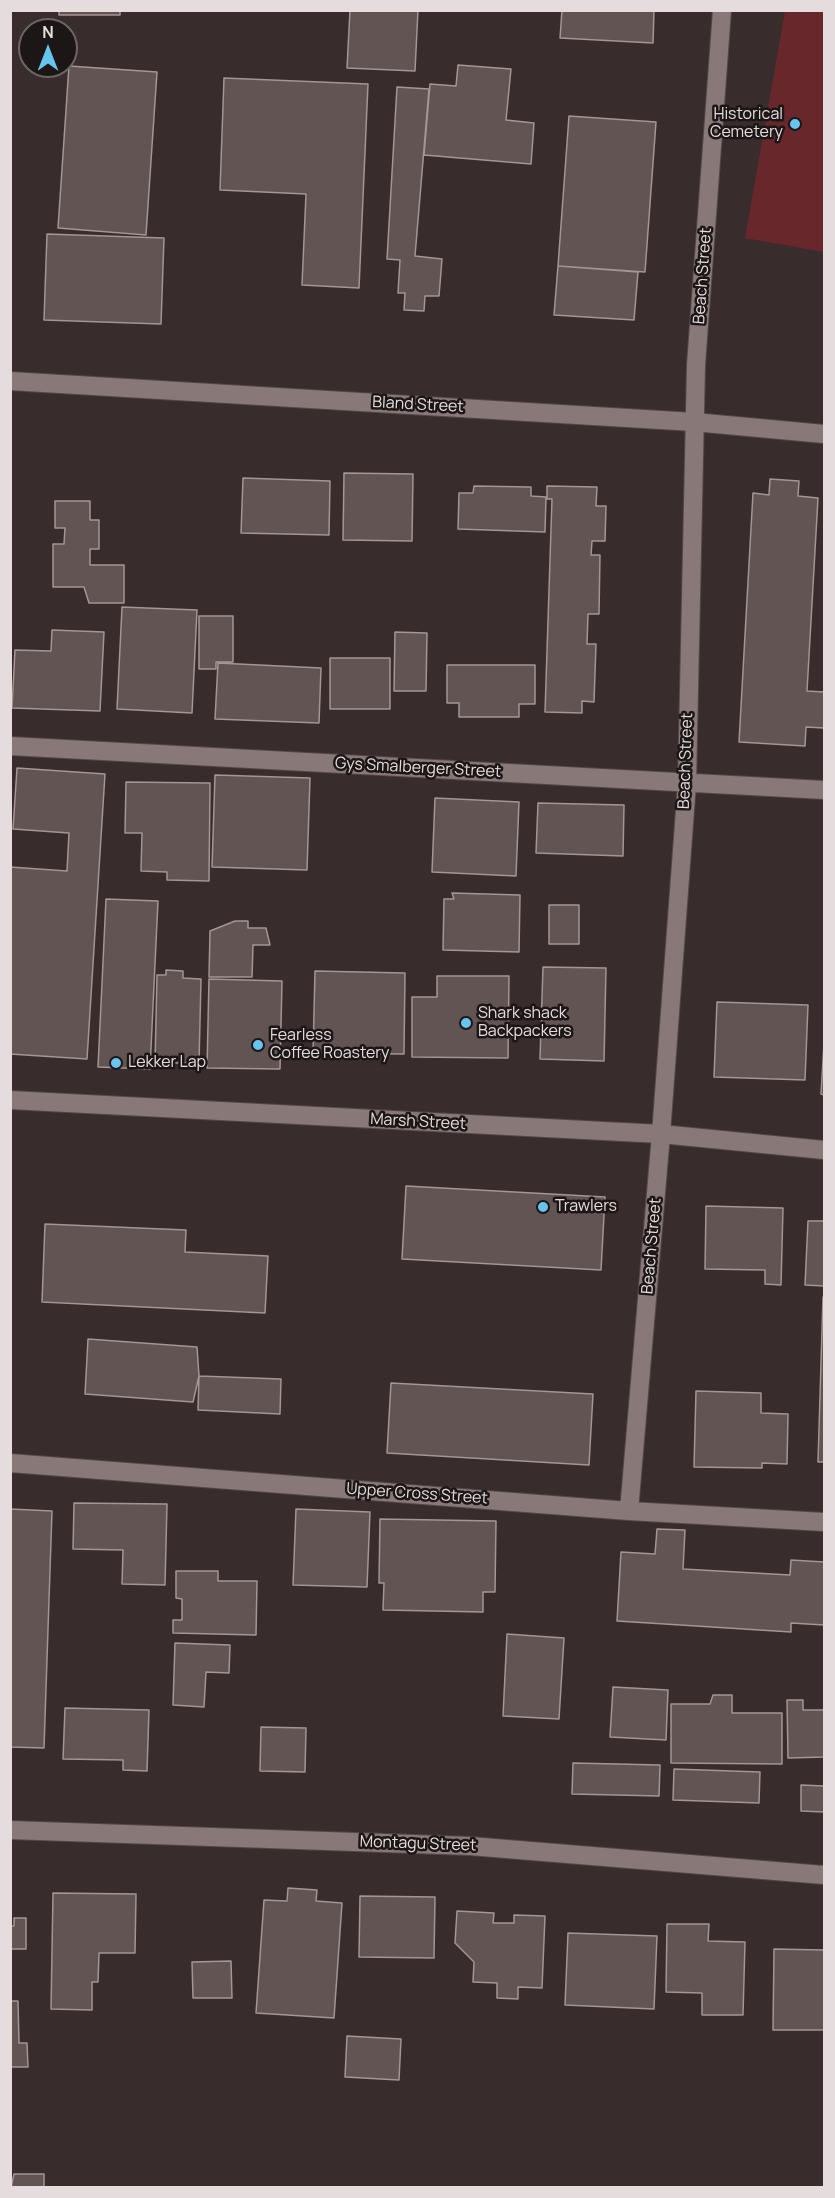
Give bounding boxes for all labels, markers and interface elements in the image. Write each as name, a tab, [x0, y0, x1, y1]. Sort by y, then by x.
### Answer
north arrow	[18, 18, 78, 78]
text: N	[42, 21, 54, 43]
place label: Historical Cemetery	[710, 105, 783, 143]
marker: Historical Cemetery	[788, 117, 802, 131]
street label: Beach Street	[690, 227, 716, 325]
street label: Bland Street	[372, 393, 464, 417]
street label: Beach Street	[675, 712, 697, 810]
street label: Gys Smalberger Street	[334, 754, 502, 782]
place label: Shark shack Backpackers	[478, 1004, 572, 1042]
marker: Shark shack Backpackers	[459, 1016, 473, 1030]
place label: Fearless Coffee Roastery	[270, 1026, 389, 1064]
marker: Fearless Coffee Roastery	[251, 1038, 265, 1052]
place label: Lekker Lap	[128, 1053, 206, 1073]
marker: Lekker Lap	[109, 1056, 123, 1070]
street label: Marsh Street	[370, 1110, 466, 1134]
place label: Trawlers	[555, 1197, 617, 1217]
street label: Beach Street	[638, 1197, 666, 1295]
marker: Trawlers	[536, 1200, 550, 1214]
street label: Upper Cross Street	[346, 1479, 488, 1509]
street label: Montagu Street	[359, 1832, 477, 1856]

